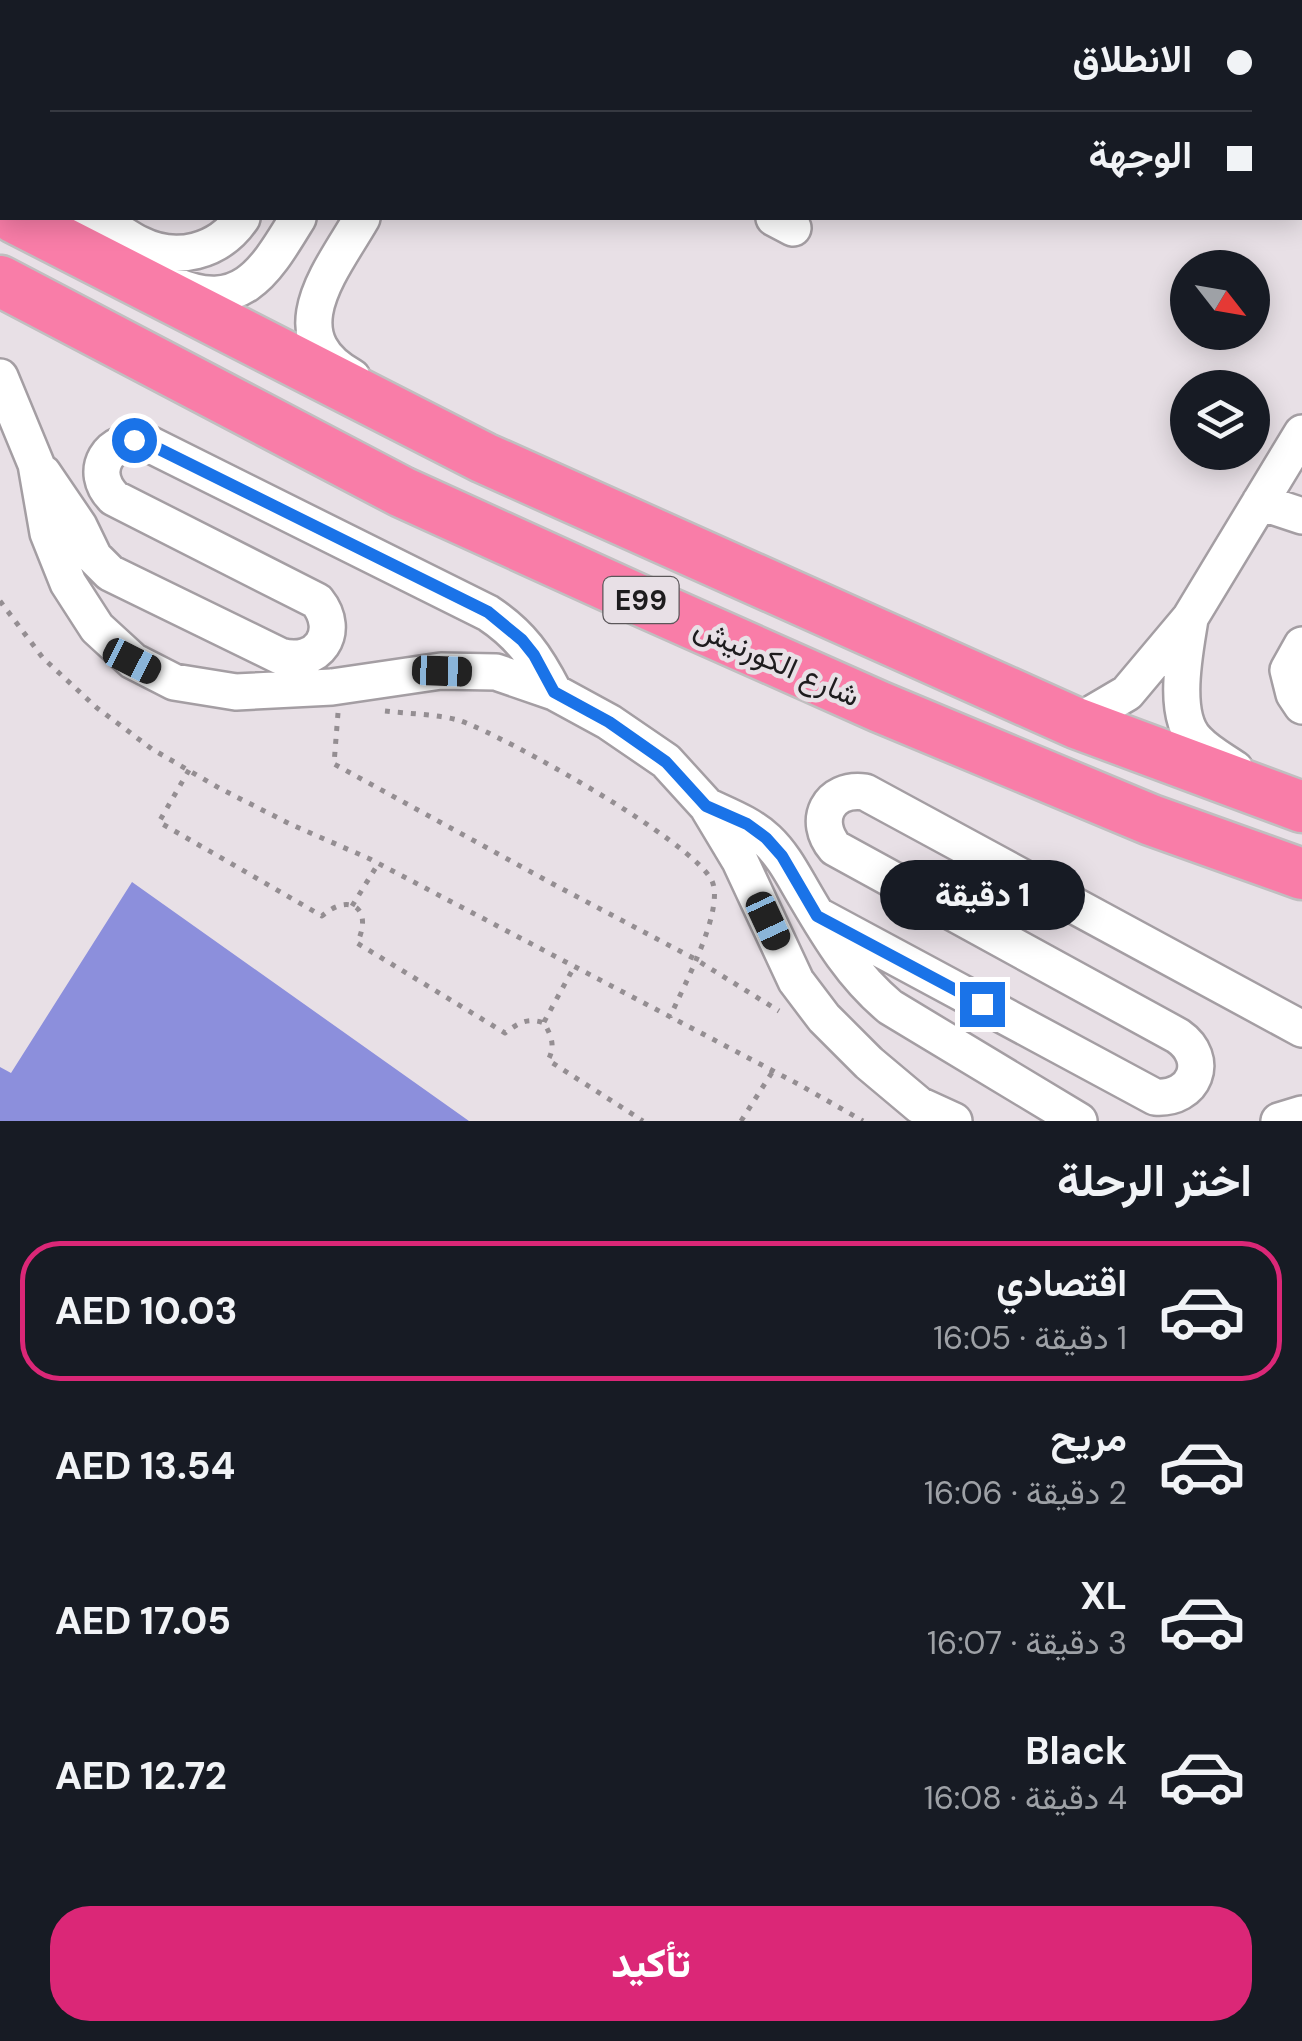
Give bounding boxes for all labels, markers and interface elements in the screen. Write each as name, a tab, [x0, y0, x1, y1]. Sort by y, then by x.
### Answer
text: الانطلاق	[1073, 34, 1192, 84]
text: الوجهة	[1089, 130, 1192, 180]
north arrow	[1170, 250, 1270, 350]
map controls	[1170, 250, 1270, 470]
button: layers	[1170, 370, 1270, 470]
route start	[112, 418, 157, 463]
road number: E99	[604, 577, 678, 623]
street label: شارع الكورنيش	[688, 608, 866, 716]
car	[98, 634, 166, 688]
car	[411, 655, 473, 687]
callout: 1 دقيقة	[880, 859, 1084, 929]
text: 1 دقيقة	[935, 874, 1030, 916]
car	[742, 887, 794, 955]
route end	[960, 982, 1005, 1027]
text: اختر الرحلة	[1057, 1151, 1252, 1210]
text: اقتصادي	[996, 1258, 1127, 1308]
icon: car	[1157, 1266, 1247, 1356]
text: AED 10.03	[55, 1286, 237, 1336]
text: 1 دقيقة · 16:05	[933, 1317, 1127, 1359]
text: مريح	[1051, 1413, 1127, 1463]
icon: car	[1157, 1421, 1247, 1511]
text: AED 13.54	[55, 1441, 235, 1491]
text: 2 دقيقة · 16:06	[924, 1472, 1127, 1514]
text: XL	[1080, 1571, 1127, 1621]
icon: car	[1157, 1576, 1247, 1666]
text: AED 17.05	[55, 1596, 231, 1646]
text: 3 دقيقة · 16:07	[927, 1622, 1127, 1664]
text: Black	[1025, 1726, 1127, 1776]
icon: car	[1157, 1731, 1247, 1821]
text: AED 12.72	[55, 1751, 227, 1801]
text: 4 دقيقة · 16:08	[924, 1777, 1127, 1819]
button: تأكيد	[50, 1906, 1252, 2021]

